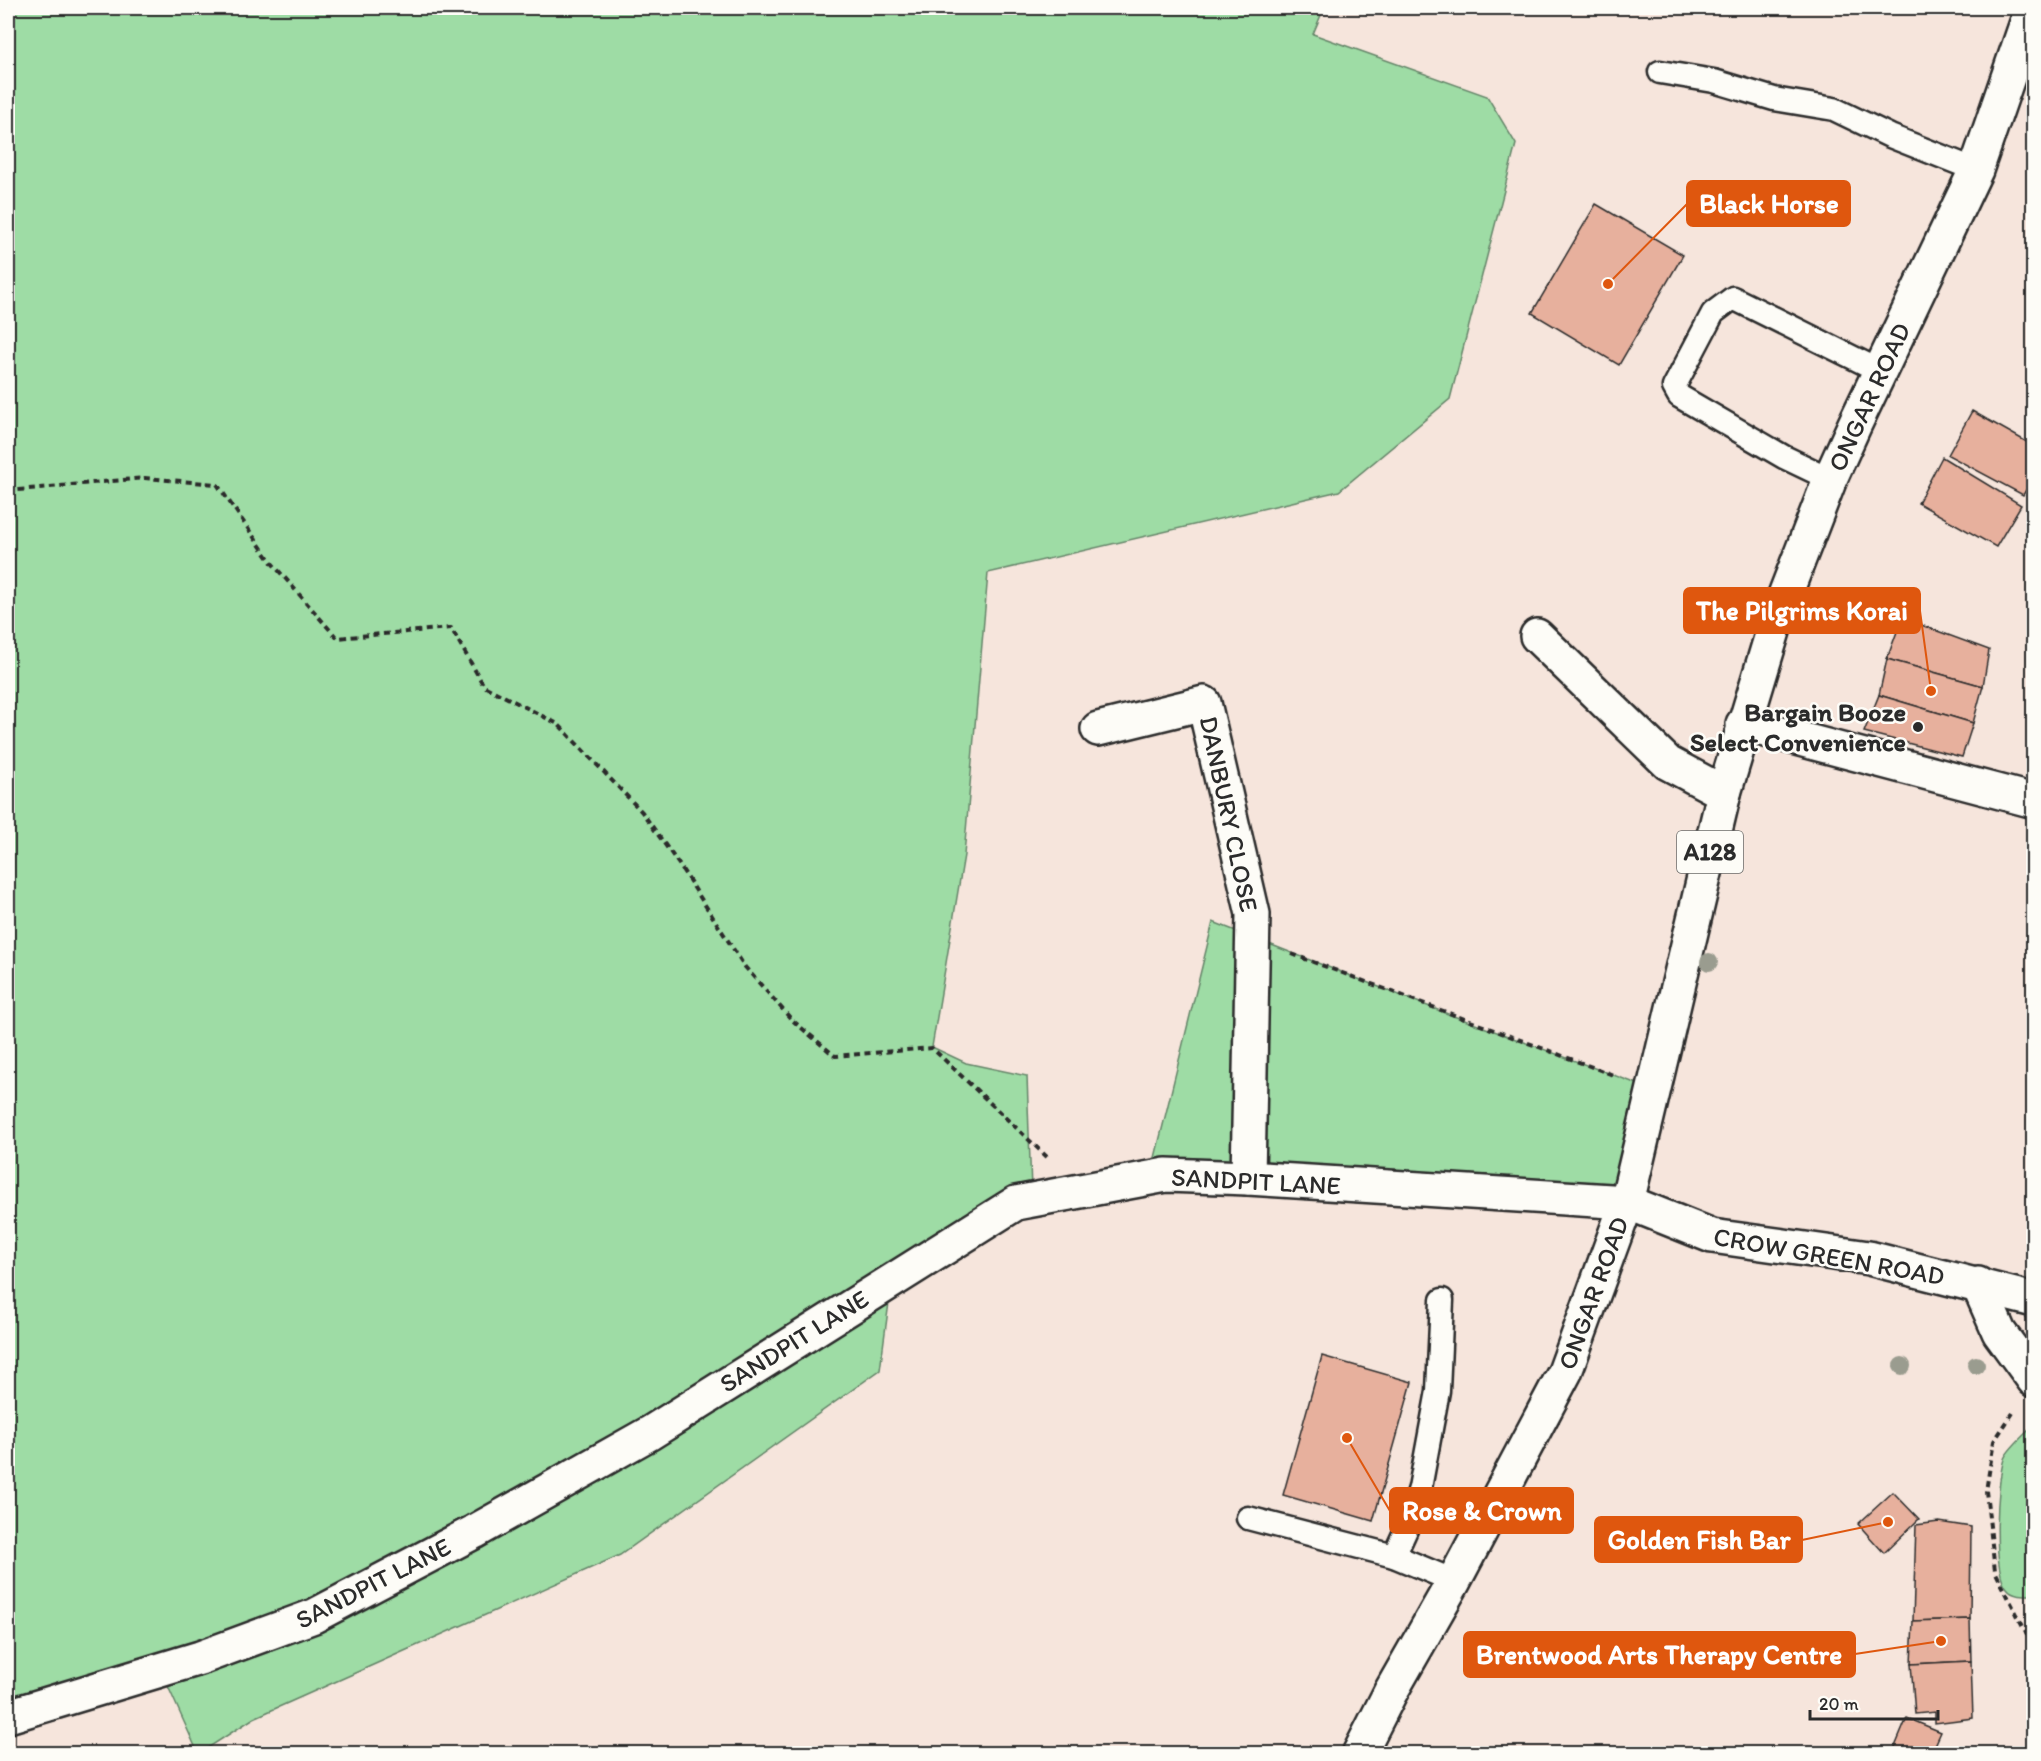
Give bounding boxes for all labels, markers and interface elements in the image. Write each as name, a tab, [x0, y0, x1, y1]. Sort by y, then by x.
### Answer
callout: Black Horse	[1687, 181, 1850, 226]
text: Black Horse	[1699, 187, 1839, 220]
street label: ONGAR ROAD	[1821, 318, 1917, 476]
callout: The Pilgrims Korai	[1684, 588, 1920, 633]
text: The Pilgrims Korai	[1695, 594, 1908, 627]
place label: Bargain Booze Select Convenience	[1690, 696, 1906, 758]
street label: DANBURY CLOSE	[1193, 713, 1265, 915]
marker: Bargain Booze Select Convenience	[1911, 720, 1925, 734]
road number: A128	[1677, 831, 1743, 873]
street label: SANDPIT LANE	[1170, 1161, 1342, 1201]
street label: ONGAR ROAD	[1551, 1212, 1635, 1374]
street label: CROW GREEN ROAD	[1711, 1220, 1947, 1292]
street label: SANDPIT LANE	[714, 1282, 874, 1400]
callout: Rose & Crown	[1390, 1488, 1573, 1533]
text: Rose & Crown	[1402, 1494, 1562, 1527]
callout: Golden Fish Bar	[1595, 1517, 1802, 1562]
text: Golden Fish Bar	[1607, 1523, 1792, 1556]
street label: SANDPIT LANE	[290, 1530, 456, 1636]
callout: Brentwood Arts Therapy Centre	[1464, 1632, 1855, 1677]
text: Brentwood Arts Therapy Centre	[1476, 1638, 1842, 1671]
scale bar	[1810, 1683, 1938, 1721]
text: 20 m	[1819, 1693, 1859, 1715]

